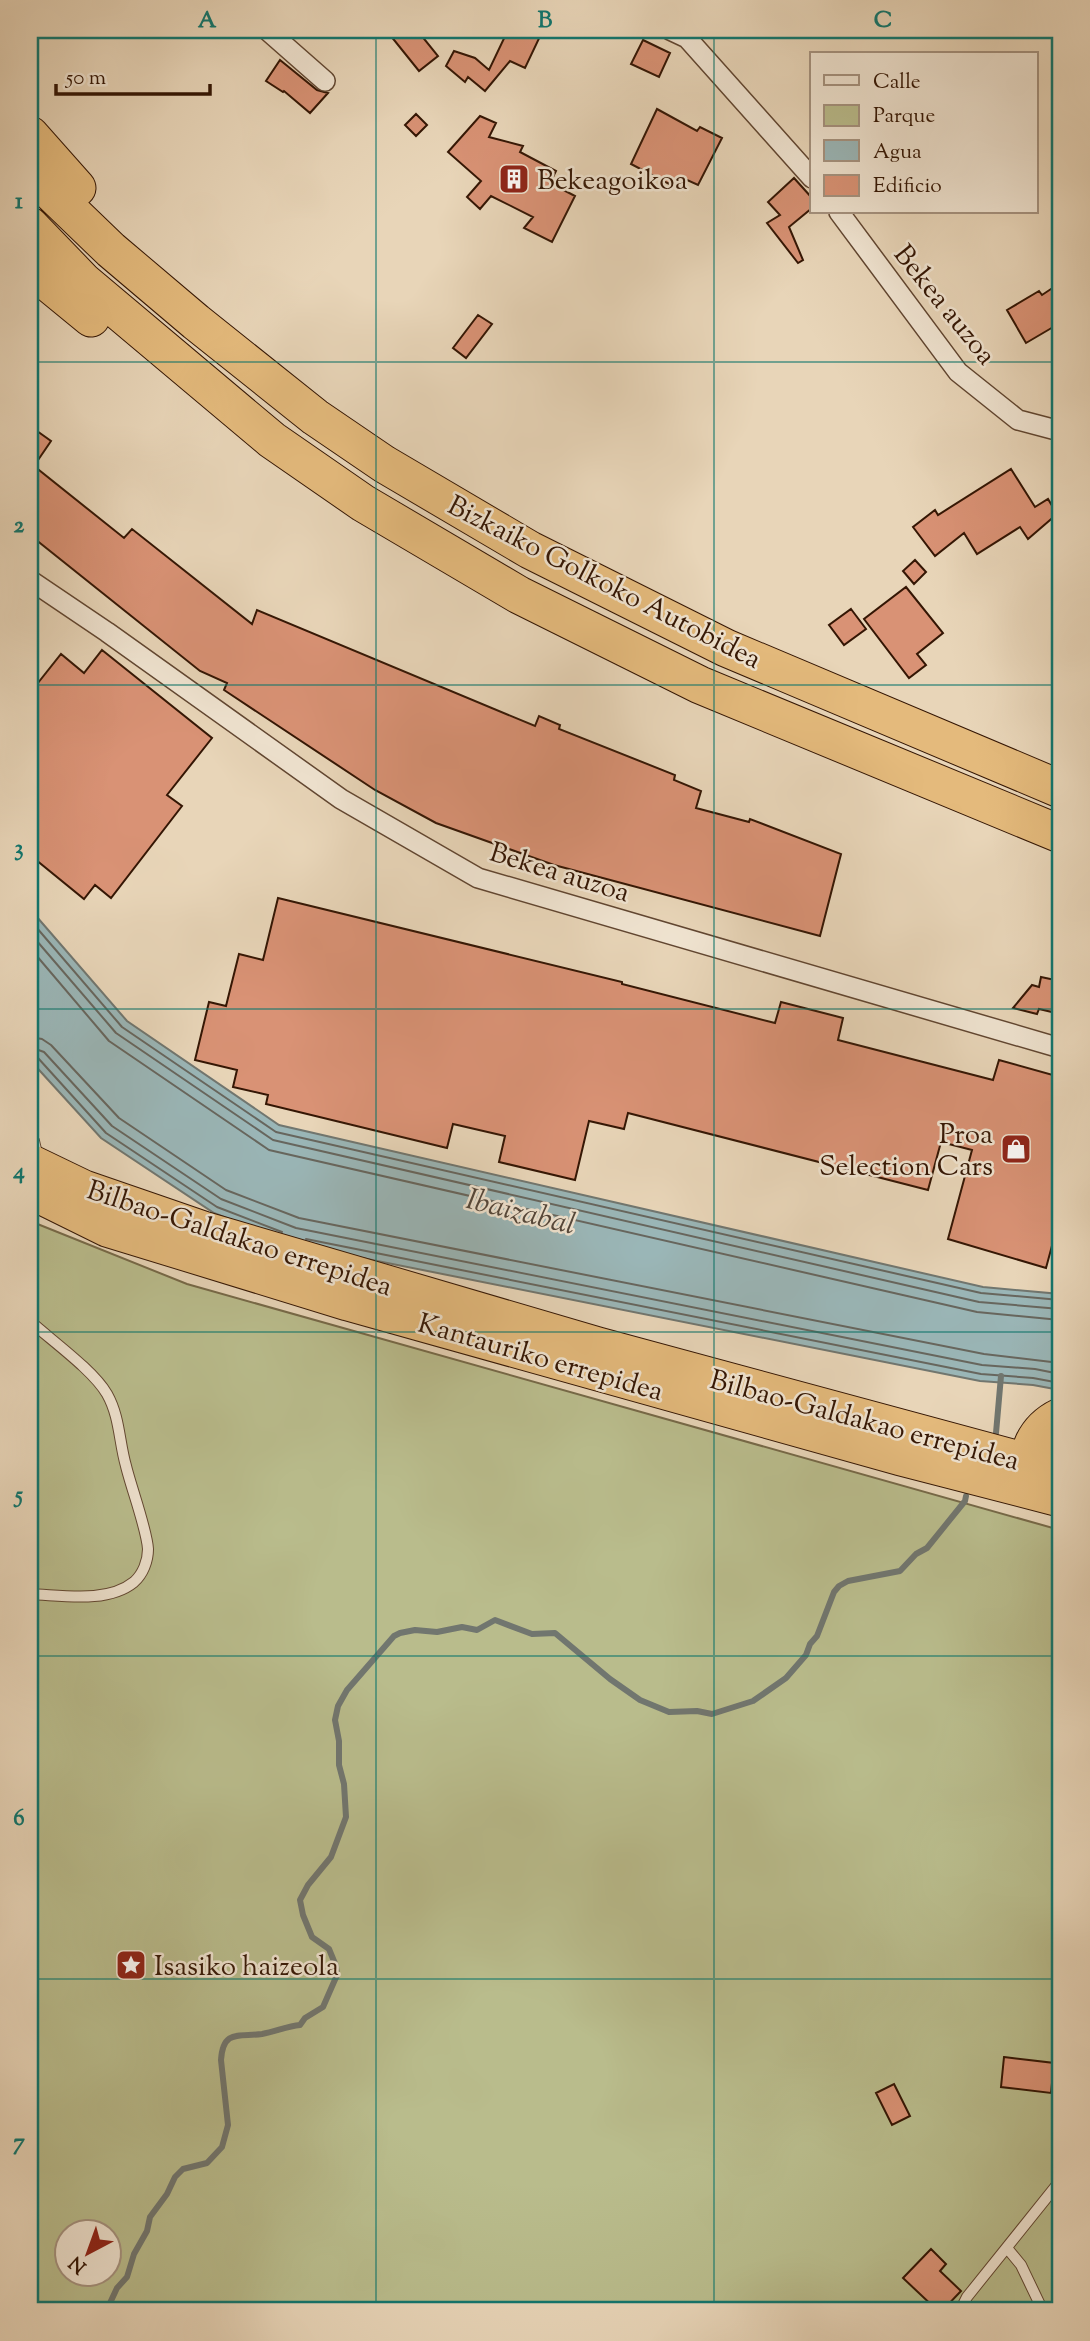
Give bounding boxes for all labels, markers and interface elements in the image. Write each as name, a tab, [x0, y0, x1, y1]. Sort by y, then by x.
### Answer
text: A	[198, 5, 217, 38]
text: B	[538, 5, 553, 38]
text: C	[874, 5, 892, 38]
scale bar	[56, 52, 210, 96]
legend	[810, 52, 1038, 214]
text: 50 m	[65, 64, 106, 94]
text: Calle	[873, 68, 921, 98]
text: Parque	[873, 102, 935, 132]
text: Agua	[873, 138, 922, 168]
building icon: Bekeagoikoa	[497, 162, 531, 196]
place label: Bekeagoikoa	[537, 162, 688, 202]
text: Edificio	[873, 172, 942, 202]
text: 1	[15, 186, 23, 219]
street label: Bekea auzoa	[883, 237, 1005, 375]
street label: Bizkaiko Golkoko Autobidea	[440, 487, 768, 680]
text: 2	[14, 510, 25, 543]
text: 3	[14, 833, 24, 866]
street label: Bekea auzoa	[484, 834, 634, 914]
place label: Proa Selection Cars	[819, 1116, 993, 1188]
shop icon: Proa Selection Cars	[999, 1132, 1033, 1166]
text: 4	[12, 1156, 25, 1189]
street label: Bilbao-Galdakao errepidea	[81, 1172, 397, 1308]
water label: Ibaizabal	[461, 1179, 579, 1248]
street label: Kantauriko errepidea	[413, 1305, 668, 1413]
street label: Bilbao-Galdakao errepidea	[705, 1361, 1024, 1483]
text: 5	[13, 1480, 23, 1513]
text: 6	[13, 1803, 25, 1836]
place icon: Isasiko haizeola	[114, 1948, 148, 1982]
place label: Isasiko haizeola	[154, 1948, 339, 1988]
text: 7	[13, 2127, 25, 2160]
north arrow	[52, 2218, 122, 2288]
text: N	[64, 2249, 93, 2279]

